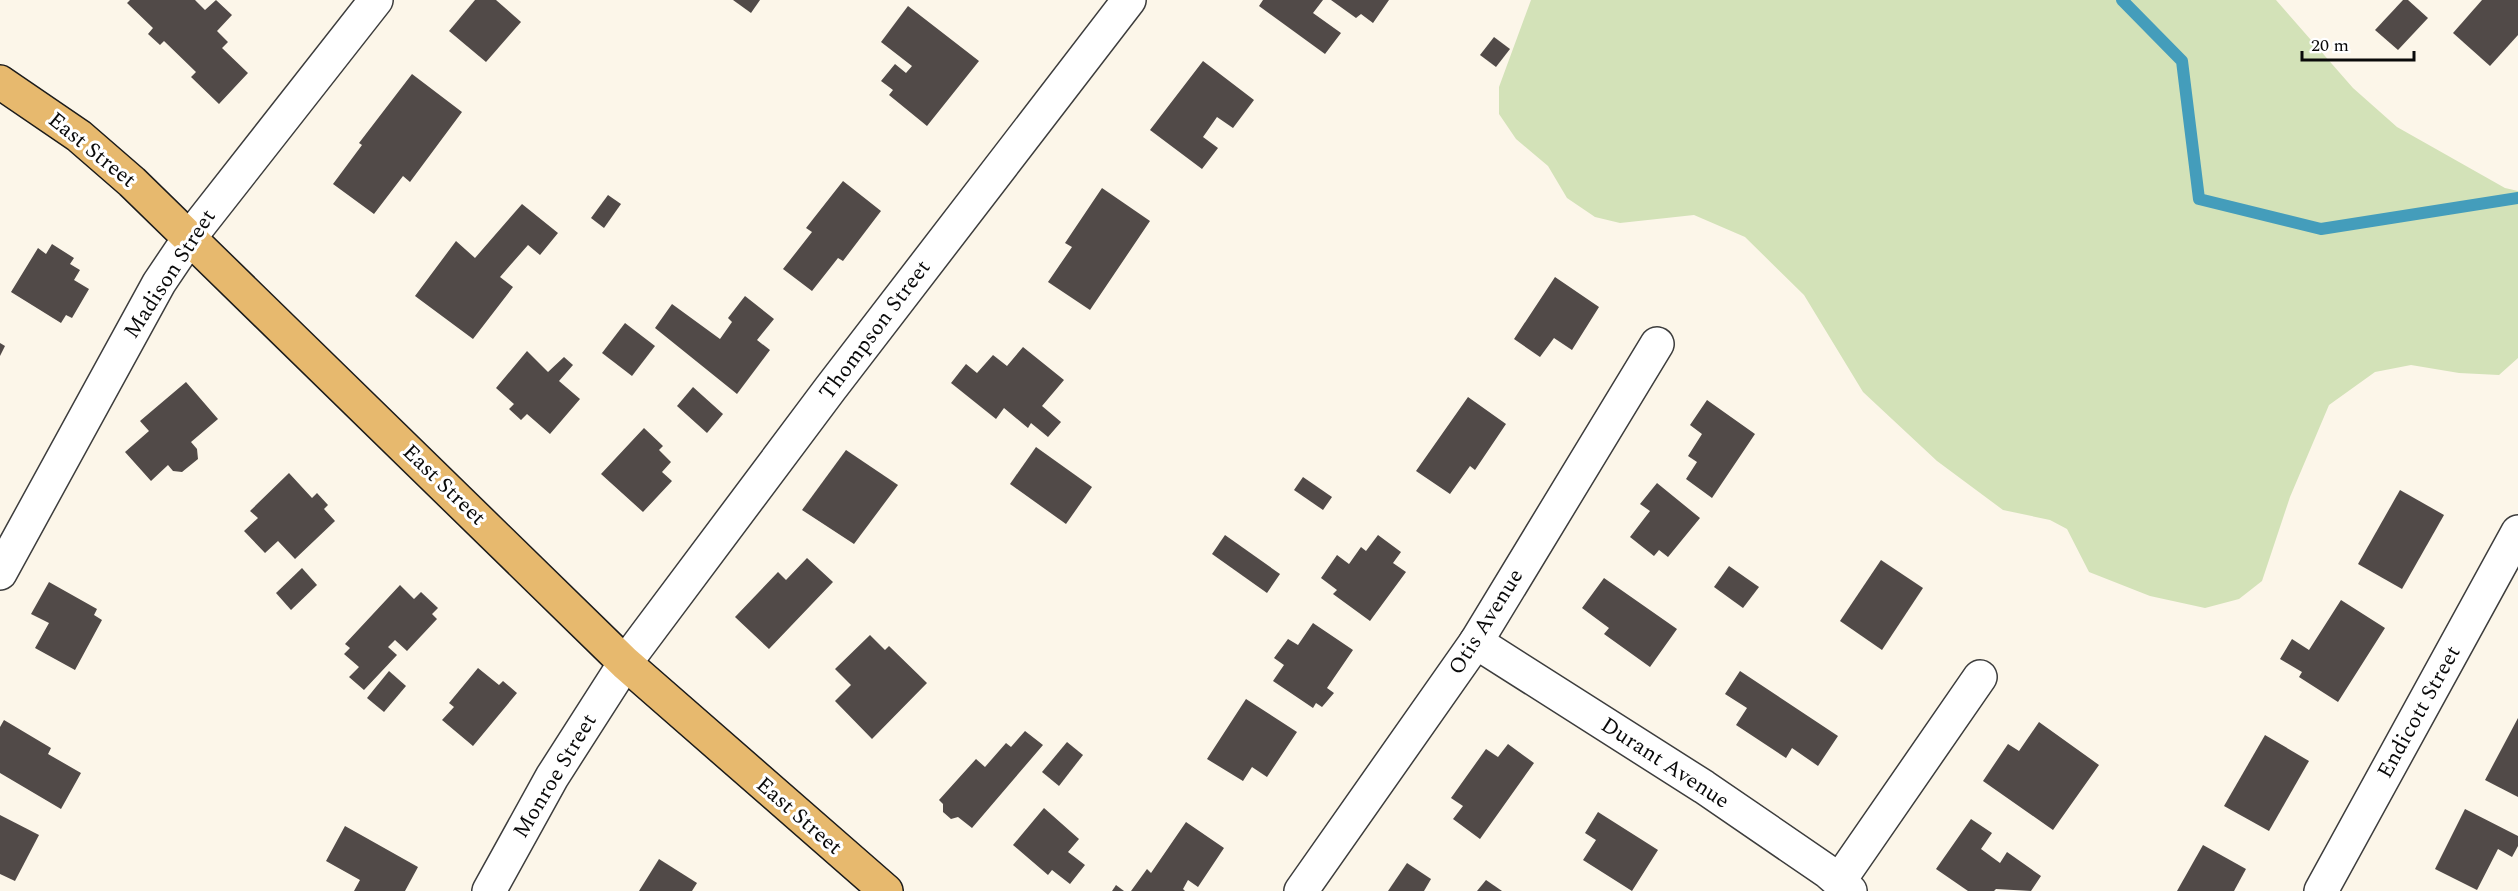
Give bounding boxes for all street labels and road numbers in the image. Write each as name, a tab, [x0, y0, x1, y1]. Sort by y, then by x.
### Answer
street label: East Street	[41, 104, 144, 196]
street label: Madison Street	[116, 203, 224, 345]
street label: Thompson Street	[811, 253, 939, 407]
street label: East Street	[395, 437, 494, 534]
street label: Otis Avenue	[1440, 562, 1532, 682]
street label: Endicott Street	[2369, 639, 2469, 785]
street label: Monroe Street	[505, 707, 605, 845]
street label: Durant Avenue	[1594, 709, 1736, 817]
street label: East Street	[748, 769, 850, 863]

